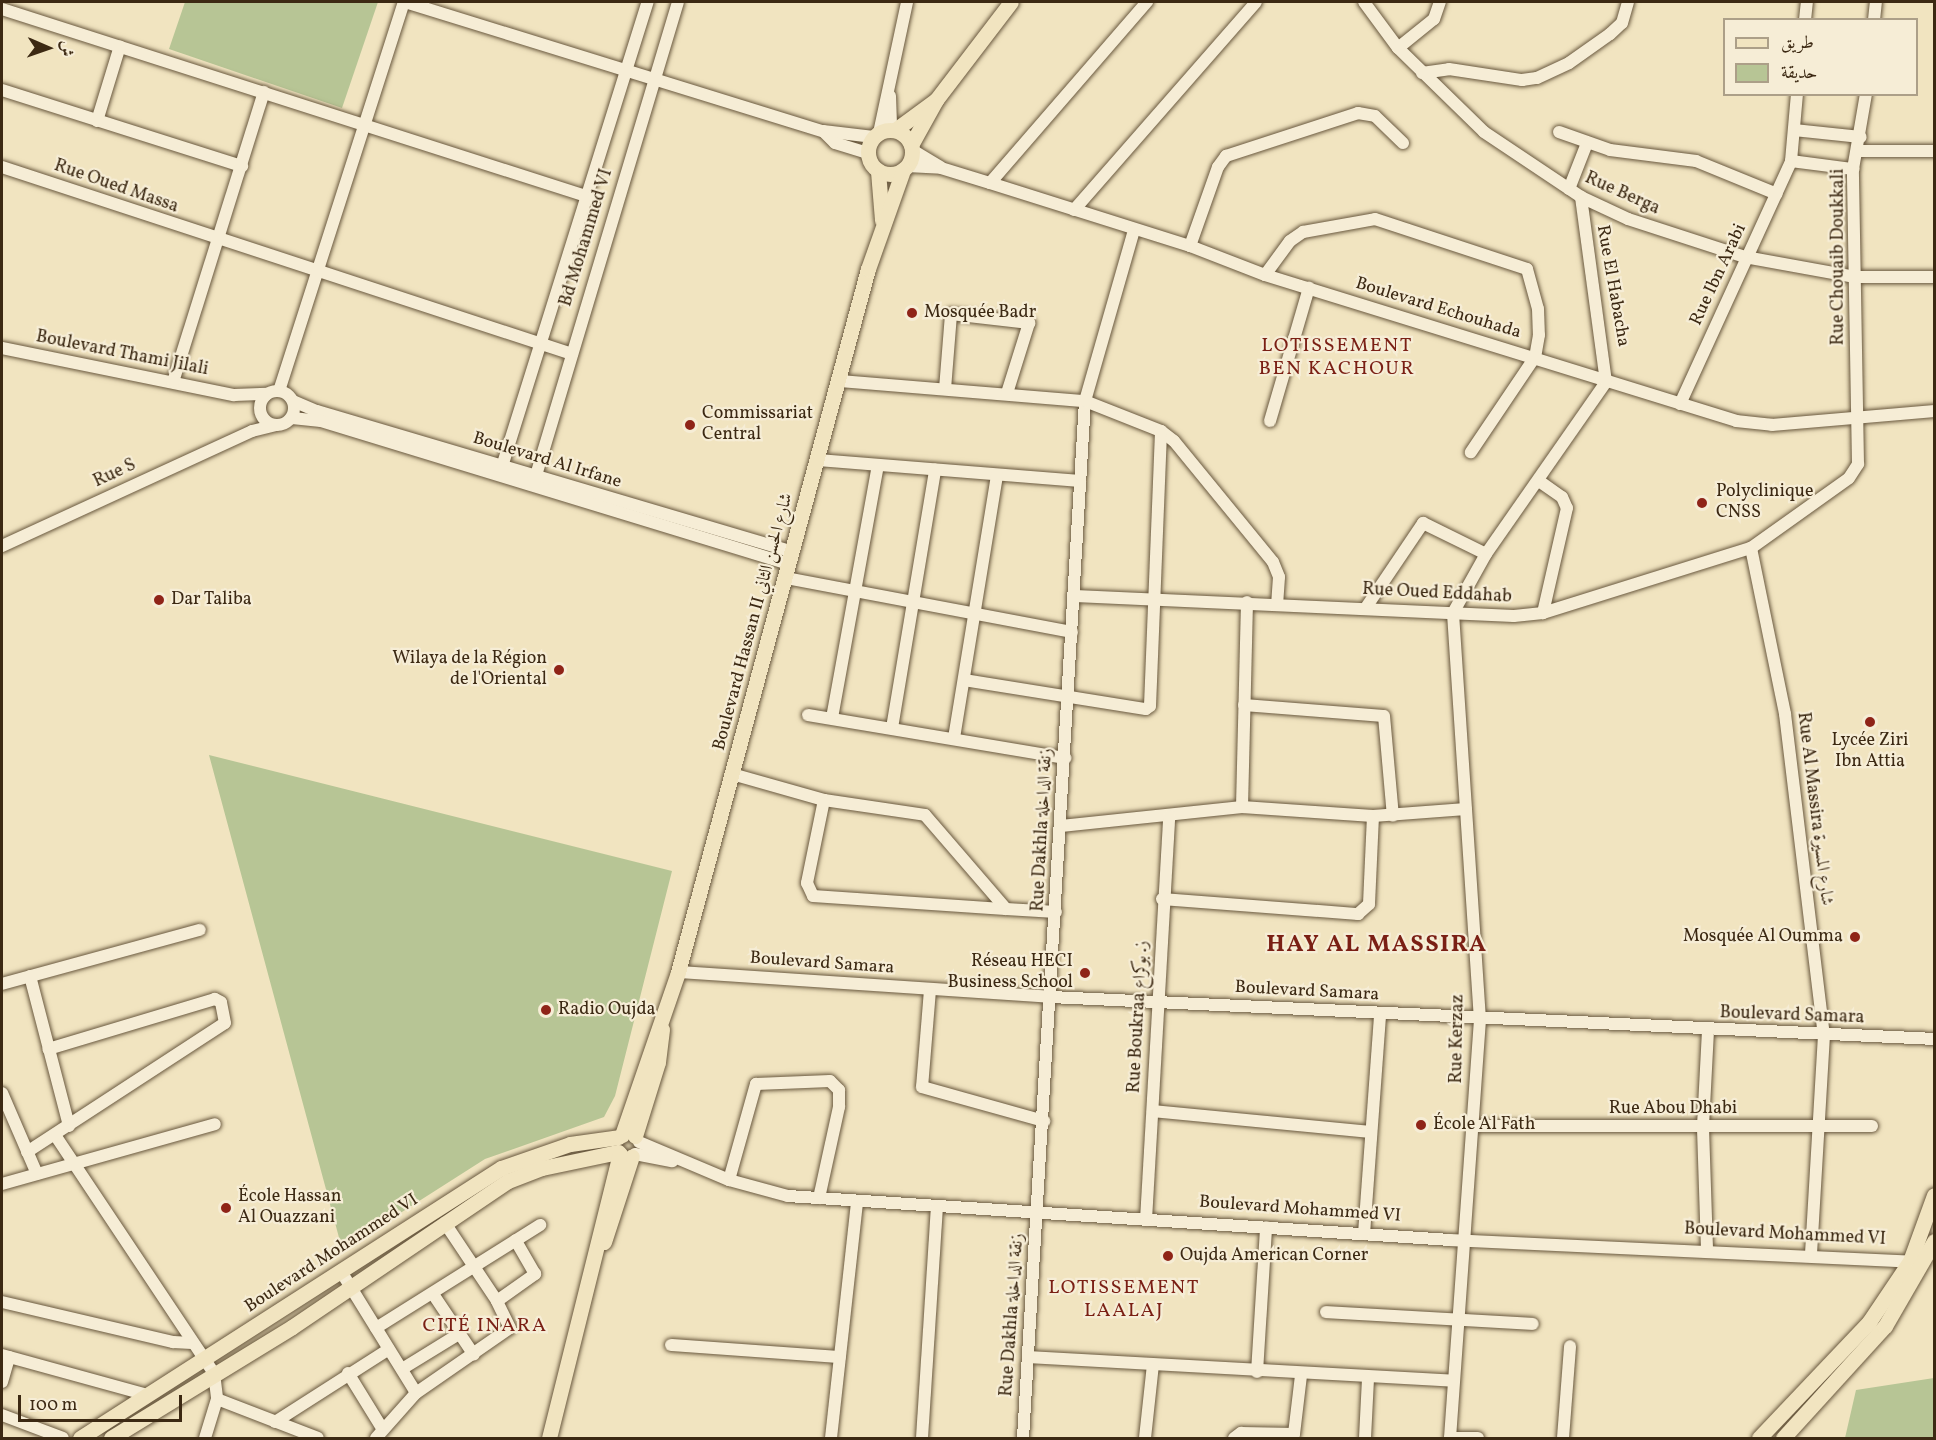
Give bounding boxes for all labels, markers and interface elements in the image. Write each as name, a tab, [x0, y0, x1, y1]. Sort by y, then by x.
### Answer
north arrow	[18, 18, 78, 78]
legend	[1723, 18, 1918, 96]
text: طريق	[1781, 31, 1814, 56]
text: ش	[55, 40, 77, 57]
text: حديقة	[1781, 61, 1817, 86]
street label: Rue Oued Massa	[51, 156, 181, 218]
street label: Bd Mohammed VI	[556, 166, 618, 310]
street label: Rue Berga	[1581, 168, 1663, 220]
street label: Rue Chouaib Doukkali	[1828, 169, 1850, 345]
street label: Rue Ibn Arabi	[1686, 221, 1752, 329]
street label: Rue El Habacha	[1591, 224, 1633, 348]
street label: Boulevard Echouhada	[1353, 274, 1523, 344]
place label: Mosquée Badr	[924, 302, 1036, 324]
marker: Mosquée Badr	[905, 306, 919, 320]
street label: Boulevard Thami Jilali	[34, 327, 210, 381]
district label: LOTISSEMENT BEN KACHOUR	[1259, 335, 1415, 382]
place label: Commissariat Central	[702, 404, 813, 446]
marker: Commissariat Central	[683, 418, 697, 432]
street label: Boulevard Al Irfane	[470, 428, 624, 494]
street label: Rue S	[90, 455, 140, 493]
place label: Polyclinique CNSS	[1716, 482, 1814, 524]
street label: Boulevard Hassan II شارع الحسن الثاني	[709, 491, 799, 753]
marker: Polyclinique CNSS	[1693, 494, 1711, 512]
street label: Rue Oued Eddahab	[1362, 579, 1512, 609]
place label: Dar Taliba	[171, 589, 252, 611]
marker: Dar Taliba	[152, 593, 166, 607]
place label: Wilaya de la Région de l'Oriental	[392, 649, 547, 692]
marker: Wilaya de la Région de l'Oriental	[552, 663, 566, 677]
street label: Rue Al Massira شارع المسيرة	[1791, 711, 1837, 907]
marker: Lycée Ziri Ibn Attia	[1863, 715, 1877, 729]
place label: Lycée Ziri Ibn Attia	[1832, 731, 1908, 774]
street label: Rue Dakhla زنقة الداخلة	[1028, 748, 1058, 912]
place label: Mosquée Al Oumma	[1683, 926, 1843, 948]
marker: Mosquée Al Oumma	[1848, 930, 1862, 944]
district label: HAY AL MASSIRA	[1266, 932, 1488, 960]
street label: Rue Boukraa ز. بوكراع	[1124, 940, 1154, 1094]
street label: Boulevard Samara	[749, 948, 895, 980]
place label: Réseau HECI Business School	[948, 952, 1073, 994]
marker: Réseau HECI Business School	[1078, 966, 1092, 980]
street label: Boulevard Samara	[1234, 977, 1380, 1007]
street label: Rue Kerzaz	[1446, 994, 1470, 1084]
place label: Radio Oujda	[558, 999, 656, 1021]
marker: Radio Oujda	[539, 1003, 553, 1017]
street label: Boulevard Samara	[1719, 1003, 1865, 1029]
street label: Rue Abou Dhabi	[1609, 1098, 1737, 1120]
place label: École Al Fath	[1433, 1114, 1535, 1136]
marker: École Al Fath	[1414, 1118, 1428, 1132]
place label: École Hassan Al Ouazzani	[238, 1187, 341, 1230]
street label: Boulevard Mohammed VI	[241, 1190, 423, 1318]
street label: Boulevard Mohammed VI	[1198, 1192, 1402, 1228]
marker: École Hassan Al Ouazzani	[219, 1201, 233, 1215]
street label: Boulevard Mohammed VI	[1683, 1219, 1887, 1251]
street label: Rue Dakhla زنقة الداخلة	[997, 1233, 1029, 1397]
place label: Oujda American Corner	[1180, 1245, 1368, 1267]
marker: Oujda American Corner	[1161, 1249, 1175, 1263]
district label: LOTISSEMENT LAALAJ	[1048, 1276, 1200, 1323]
district label: CITÉ INARA	[422, 1314, 548, 1338]
scale bar	[21, 1383, 184, 1421]
text: 100 m	[29, 1393, 78, 1418]

